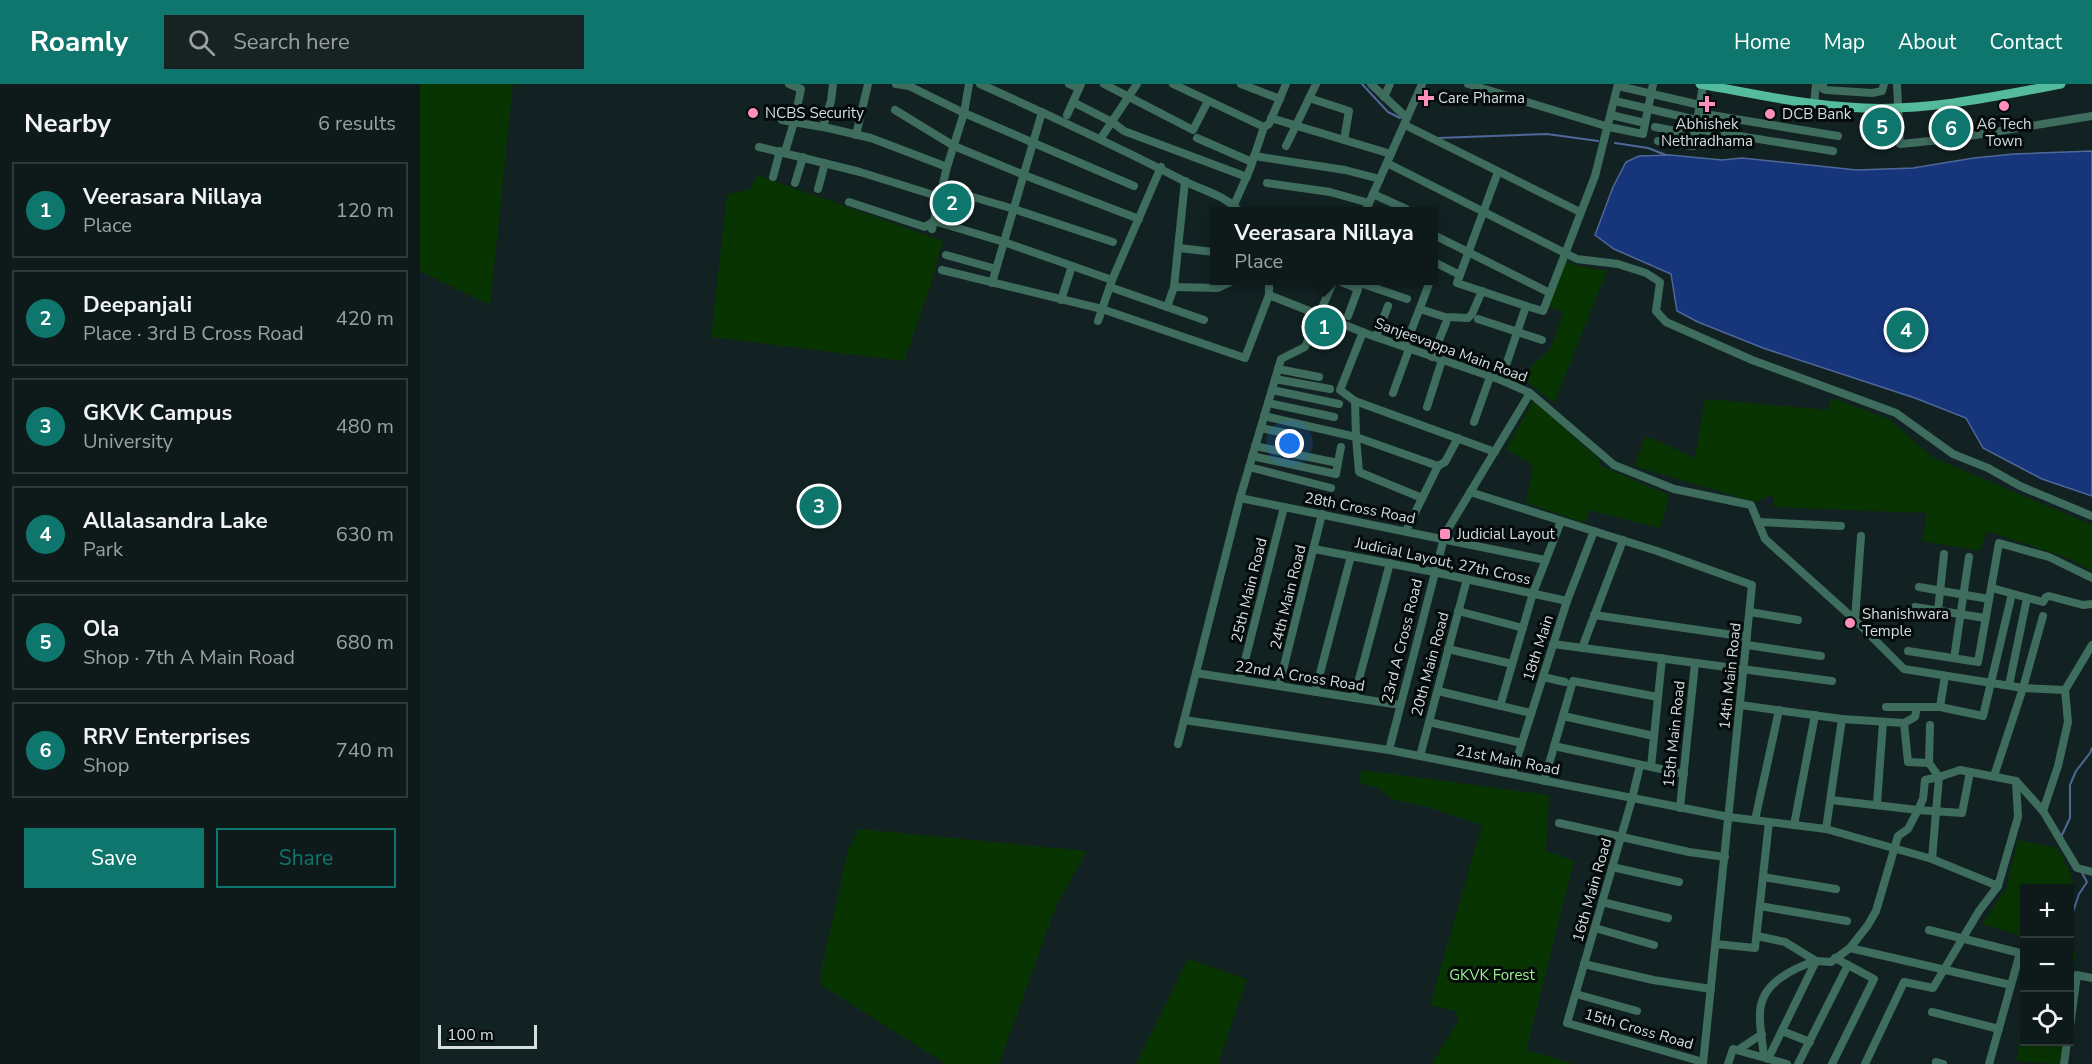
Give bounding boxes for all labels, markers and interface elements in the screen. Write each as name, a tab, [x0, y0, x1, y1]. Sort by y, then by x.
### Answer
search box	[164, 15, 584, 69]
text: Roamly	[30, 23, 128, 61]
icon: search	[185, 26, 218, 59]
text: Search here	[233, 27, 350, 57]
text: Home	[1734, 28, 1791, 56]
text: Map	[1824, 28, 1865, 56]
text: About	[1898, 28, 1956, 56]
text: Contact	[1989, 28, 2062, 56]
place label: Care Pharma	[1438, 88, 1525, 108]
marker: Care Pharma	[1419, 91, 1433, 105]
marker: Abhishek Nethradhama	[1698, 95, 1716, 113]
marker: A6 Tech Town	[1997, 99, 2011, 113]
place label: NCBS Security	[765, 103, 864, 123]
place label: DCB Bank	[1782, 104, 1852, 124]
pin: 5	[1862, 104, 1902, 150]
text: Nearby	[24, 106, 111, 141]
marker: NCBS Security	[746, 106, 760, 120]
pin: 6	[1932, 106, 1970, 150]
marker: DCB Bank	[1763, 107, 1777, 121]
text: 6 results	[318, 110, 396, 137]
place label: Abhishek Nethradhama	[1661, 114, 1753, 151]
place label: A6 Tech Town	[1976, 114, 2032, 151]
pin: 2	[932, 180, 972, 226]
text: Veerasara Nillaya	[83, 182, 262, 212]
text: 1	[40, 197, 52, 224]
text: 120 m	[336, 197, 394, 224]
popup	[1210, 207, 1438, 285]
text: Place	[83, 212, 132, 239]
text: Veerasara Nillaya	[1234, 218, 1414, 248]
text: Place	[1234, 248, 1283, 275]
text: Deepanjali	[83, 290, 192, 320]
pin: 1	[1304, 304, 1344, 350]
text: 2	[40, 305, 52, 332]
text: 420 m	[336, 305, 394, 332]
pin: 4	[1886, 308, 1926, 352]
street label: Sanjeevappa Main Road	[1372, 313, 1530, 387]
text: Place · 3rd B Cross Road	[83, 320, 304, 347]
text: GKVK Campus	[83, 398, 232, 428]
text: 3	[40, 413, 52, 440]
text: 480 m	[336, 413, 394, 440]
text: University	[83, 428, 173, 455]
your location	[1275, 429, 1304, 458]
pin: 3	[800, 484, 838, 528]
street label: 28th Cross Road	[1303, 487, 1417, 529]
text: Allalasandra Lake	[83, 506, 268, 536]
text: 4	[40, 521, 52, 548]
text: 630 m	[336, 521, 394, 548]
place label: Judicial Layout	[1456, 524, 1556, 544]
marker: Judicial Layout	[1438, 527, 1452, 541]
street label: Judicial Layout, 27th Cross	[1352, 532, 1533, 589]
text: Park	[83, 536, 123, 563]
street label: 25th Main Road	[1226, 536, 1272, 644]
street label: 24th Main Road	[1265, 543, 1311, 651]
street label: 23rd A Cross Road	[1377, 577, 1427, 705]
place label: Shanishwara Temple	[1862, 604, 1949, 641]
street label: 20th Main Road	[1406, 610, 1454, 718]
street label: 18th Main	[1518, 612, 1558, 684]
text: Ola	[83, 614, 119, 644]
marker: Shanishwara Temple	[1843, 616, 1857, 630]
street label: 14th Main Road	[1714, 622, 1746, 730]
text: 5	[40, 629, 52, 656]
text: 680 m	[336, 629, 394, 656]
text: Shop · 7th A Main Road	[83, 644, 295, 671]
street label: 22nd A Cross Road	[1234, 656, 1366, 696]
street label: 15th Main Road	[1658, 680, 1690, 788]
text: RRV Enterprises	[83, 722, 250, 752]
text: 6	[40, 737, 52, 764]
text: 740 m	[336, 737, 394, 764]
street label: 21st Main Road	[1454, 740, 1562, 780]
text: Shop	[83, 752, 129, 779]
button: Save	[24, 828, 204, 888]
button: Share	[216, 828, 396, 888]
street label: 16th Main Road	[1568, 836, 1616, 944]
map controls	[2020, 884, 2074, 1046]
button: +	[2020, 884, 2074, 938]
button: −	[2020, 938, 2074, 992]
park label: GKVK Forest	[1449, 965, 1536, 985]
button: locate	[2020, 992, 2074, 1046]
street label: 15th Cross Road	[1582, 1004, 1696, 1054]
scale bar	[438, 1022, 537, 1050]
text: 100 m	[447, 1024, 494, 1046]

